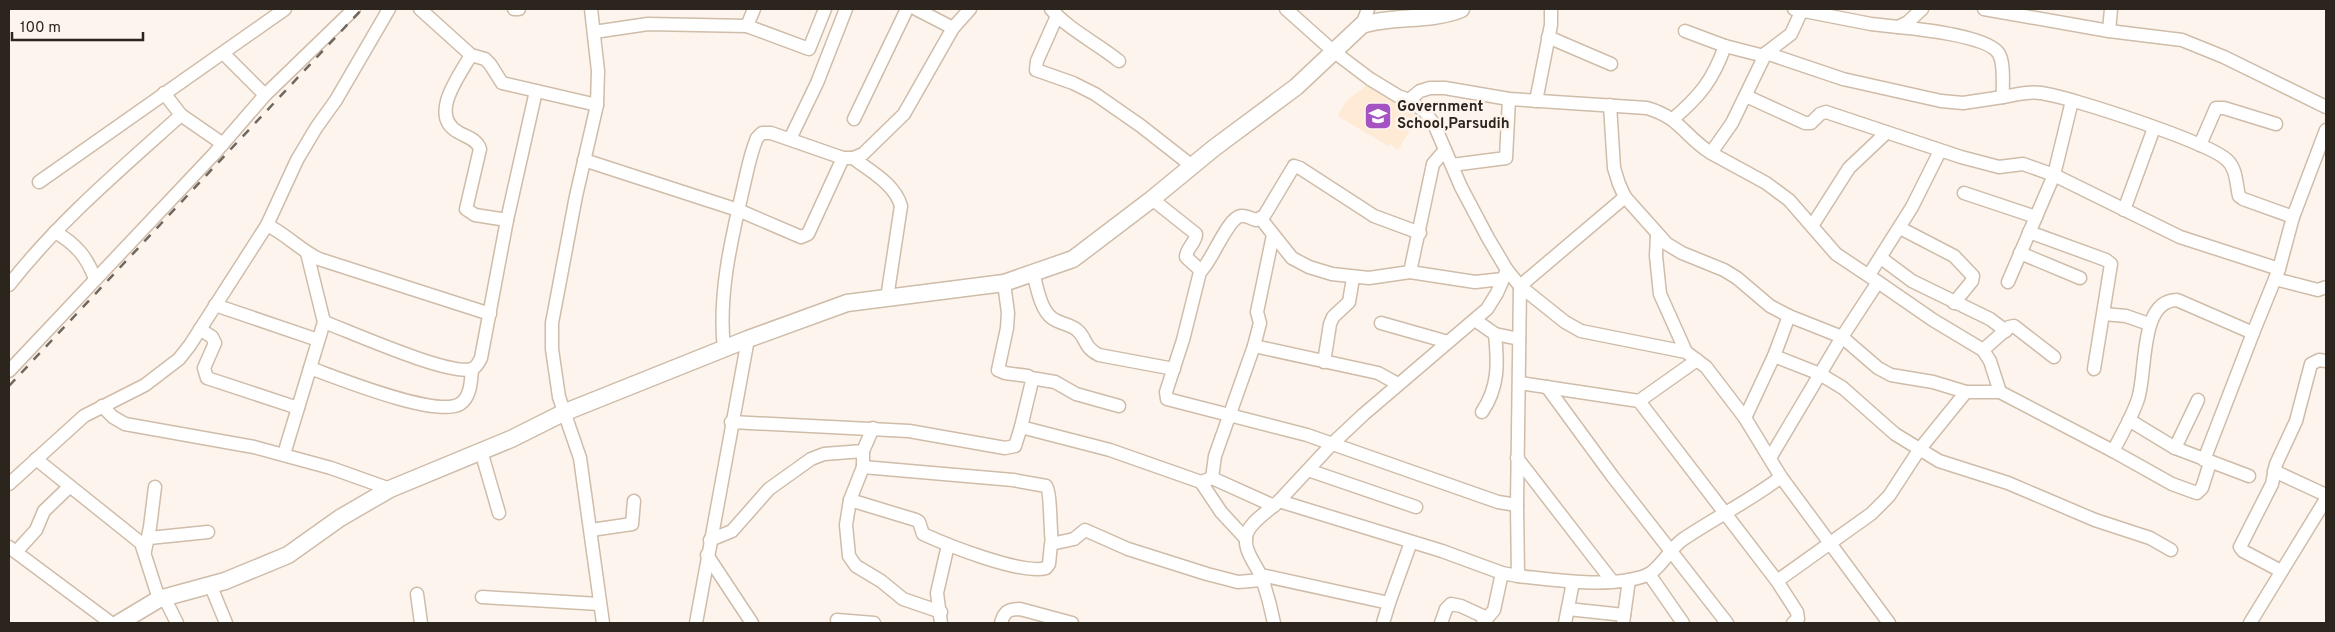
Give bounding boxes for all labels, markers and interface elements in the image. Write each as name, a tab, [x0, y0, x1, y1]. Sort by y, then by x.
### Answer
scale bar	[12, 10, 144, 42]
text: 100 m	[20, 19, 61, 38]
place label: Government School,Parsudih	[1397, 98, 1510, 134]
school or university icon: Government School,Parsudih	[1363, 101, 1393, 131]

